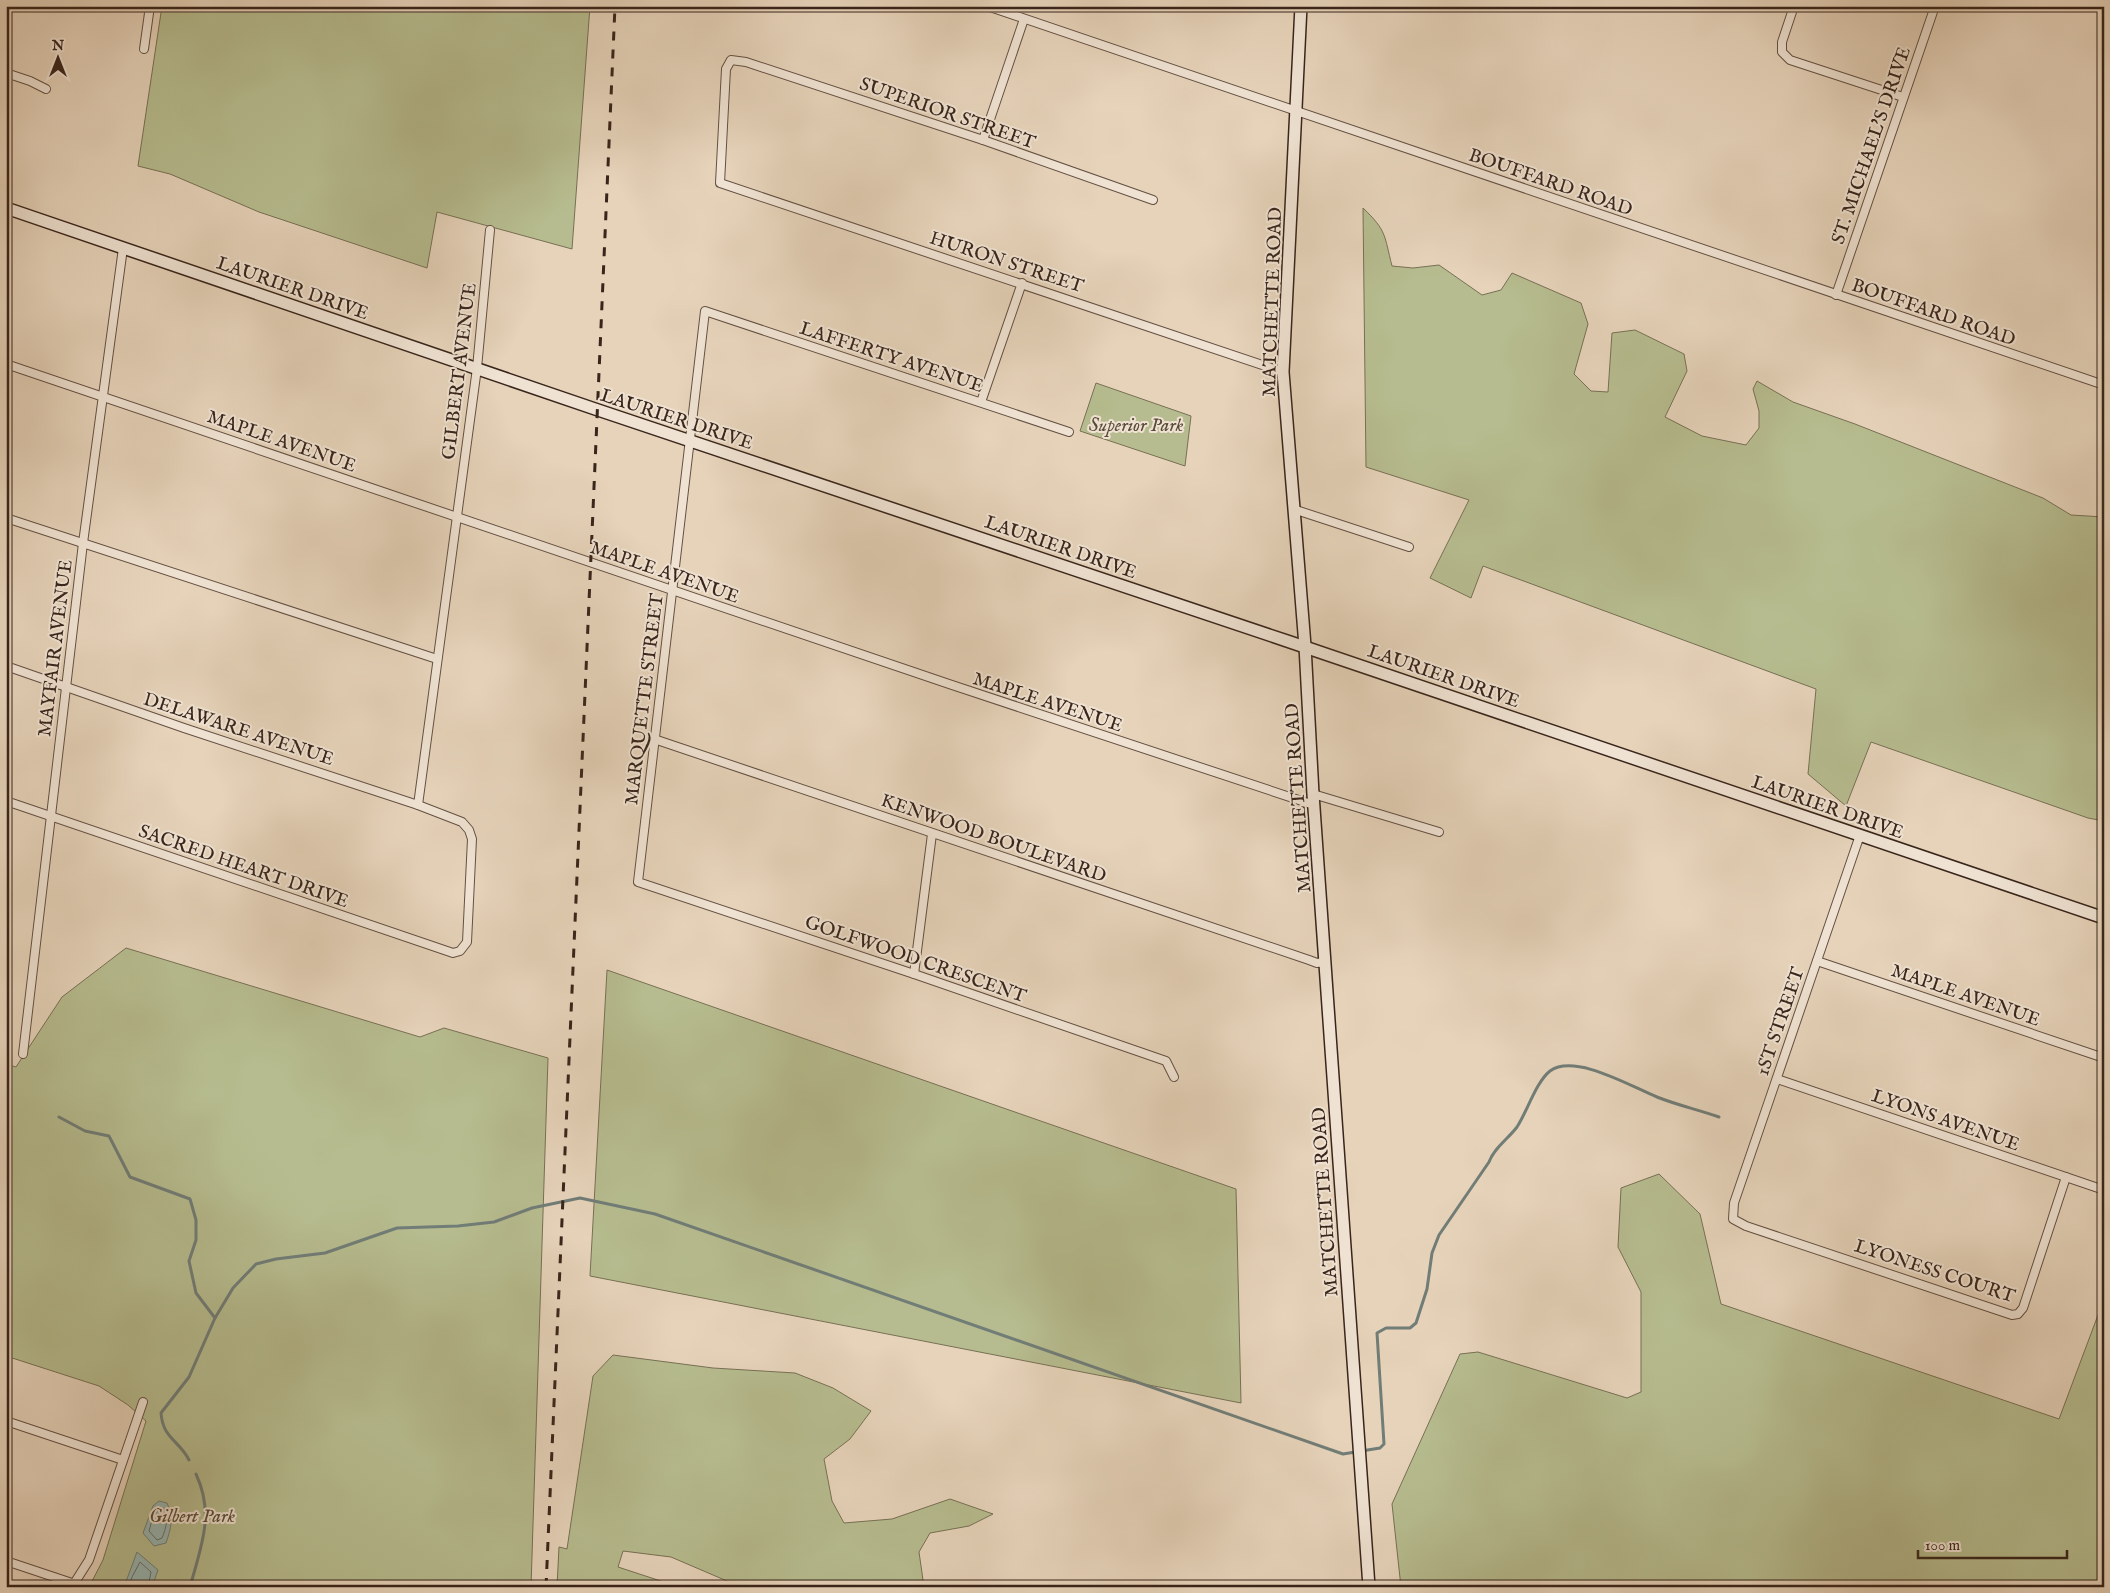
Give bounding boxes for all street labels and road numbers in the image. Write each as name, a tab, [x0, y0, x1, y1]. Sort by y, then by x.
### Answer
street label: ST. MICHAEL'S DRIVE	[1827, 44, 1917, 248]
street label: SUPERIOR STREET	[856, 73, 1039, 155]
street label: BOUFFARD ROAD	[1465, 144, 1636, 222]
street label: MATCHETTE ROAD	[1258, 207, 1288, 397]
street label: HURON STREET	[926, 227, 1087, 299]
street label: LAURIER DRIVE	[213, 252, 371, 326]
street label: BOUFFARD ROAD	[1848, 274, 2019, 352]
street label: GILBERT AVENUE	[437, 282, 483, 461]
street label: LAFFERTY AVENUE	[796, 317, 986, 399]
street label: LAURIER DRIVE	[597, 384, 756, 456]
street label: MAPLE AVENUE	[204, 405, 359, 479]
street label: LAURIER DRIVE	[981, 511, 1139, 585]
street label: MAPLE AVENUE	[587, 536, 742, 610]
street label: MAYFAIR AVENUE	[33, 558, 79, 738]
street label: MARQUETTE STREET	[620, 592, 670, 806]
street label: LAURIER DRIVE	[1364, 640, 1522, 714]
street label: MAPLE AVENUE	[970, 667, 1125, 738]
street label: DELAWARE AVENUE	[140, 688, 337, 772]
street label: MATCHETTE ROAD	[1280, 702, 1318, 893]
street label: LAURIER DRIVE	[1748, 771, 1906, 845]
street label: KENWOOD BOULEVARD	[878, 789, 1109, 889]
street label: SACRED HEART DRIVE	[135, 820, 351, 914]
street label: GOLFWOOD CRESCENT	[801, 911, 1029, 1009]
street label: MAPLE AVENUE	[1888, 959, 2043, 1033]
street label: 1ST STREET	[1751, 964, 1811, 1079]
street label: LYONS AVENUE	[1868, 1084, 2022, 1157]
street label: MATCHETTE ROAD	[1307, 1106, 1345, 1297]
street label: LYONESS COURT	[1851, 1235, 2018, 1309]

